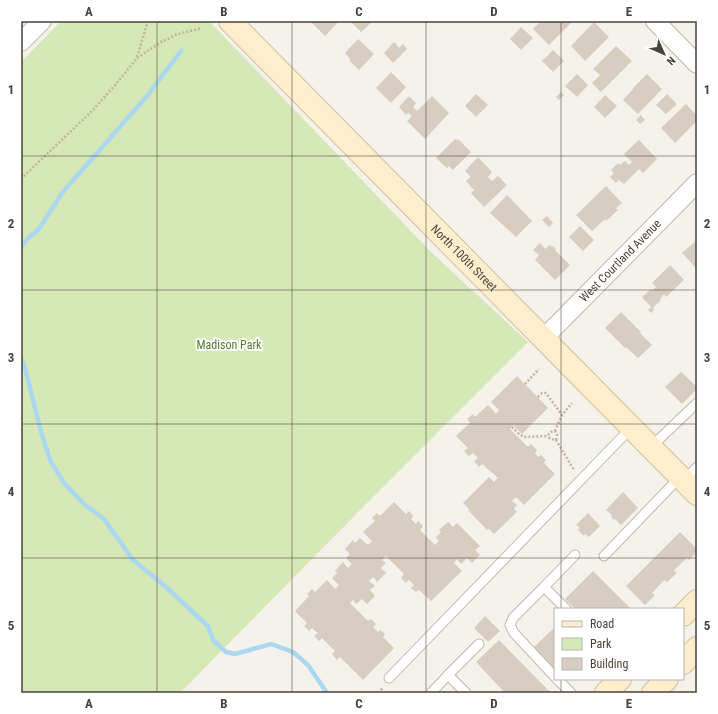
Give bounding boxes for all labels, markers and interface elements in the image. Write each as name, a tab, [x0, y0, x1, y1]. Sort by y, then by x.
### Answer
text: A	[85, 4, 93, 19]
text: B	[220, 4, 228, 19]
text: C	[355, 4, 363, 19]
text: D	[490, 4, 498, 19]
text: E	[626, 4, 633, 19]
north arrow	[644, 34, 684, 74]
text: N	[664, 54, 678, 68]
text: 1	[8, 82, 14, 97]
text: 1	[704, 82, 710, 97]
text: 2	[8, 216, 15, 231]
street label: West Courtland Avenue	[577, 216, 664, 305]
text: 2	[704, 216, 711, 231]
street label: North 100th Street	[428, 222, 500, 294]
park label: Madison Park	[197, 338, 262, 352]
text: 3	[8, 350, 14, 365]
text: 3	[704, 350, 710, 365]
text: 4	[8, 484, 15, 499]
text: 4	[704, 484, 711, 499]
legend	[554, 608, 684, 680]
text: Road	[590, 617, 614, 631]
text: 5	[8, 618, 15, 633]
text: 5	[704, 618, 711, 633]
text: Park	[590, 637, 612, 651]
text: Building	[590, 657, 628, 671]
text: A	[85, 696, 93, 711]
text: B	[220, 696, 228, 711]
text: C	[355, 696, 363, 711]
text: D	[490, 696, 498, 711]
text: E	[626, 696, 633, 711]

